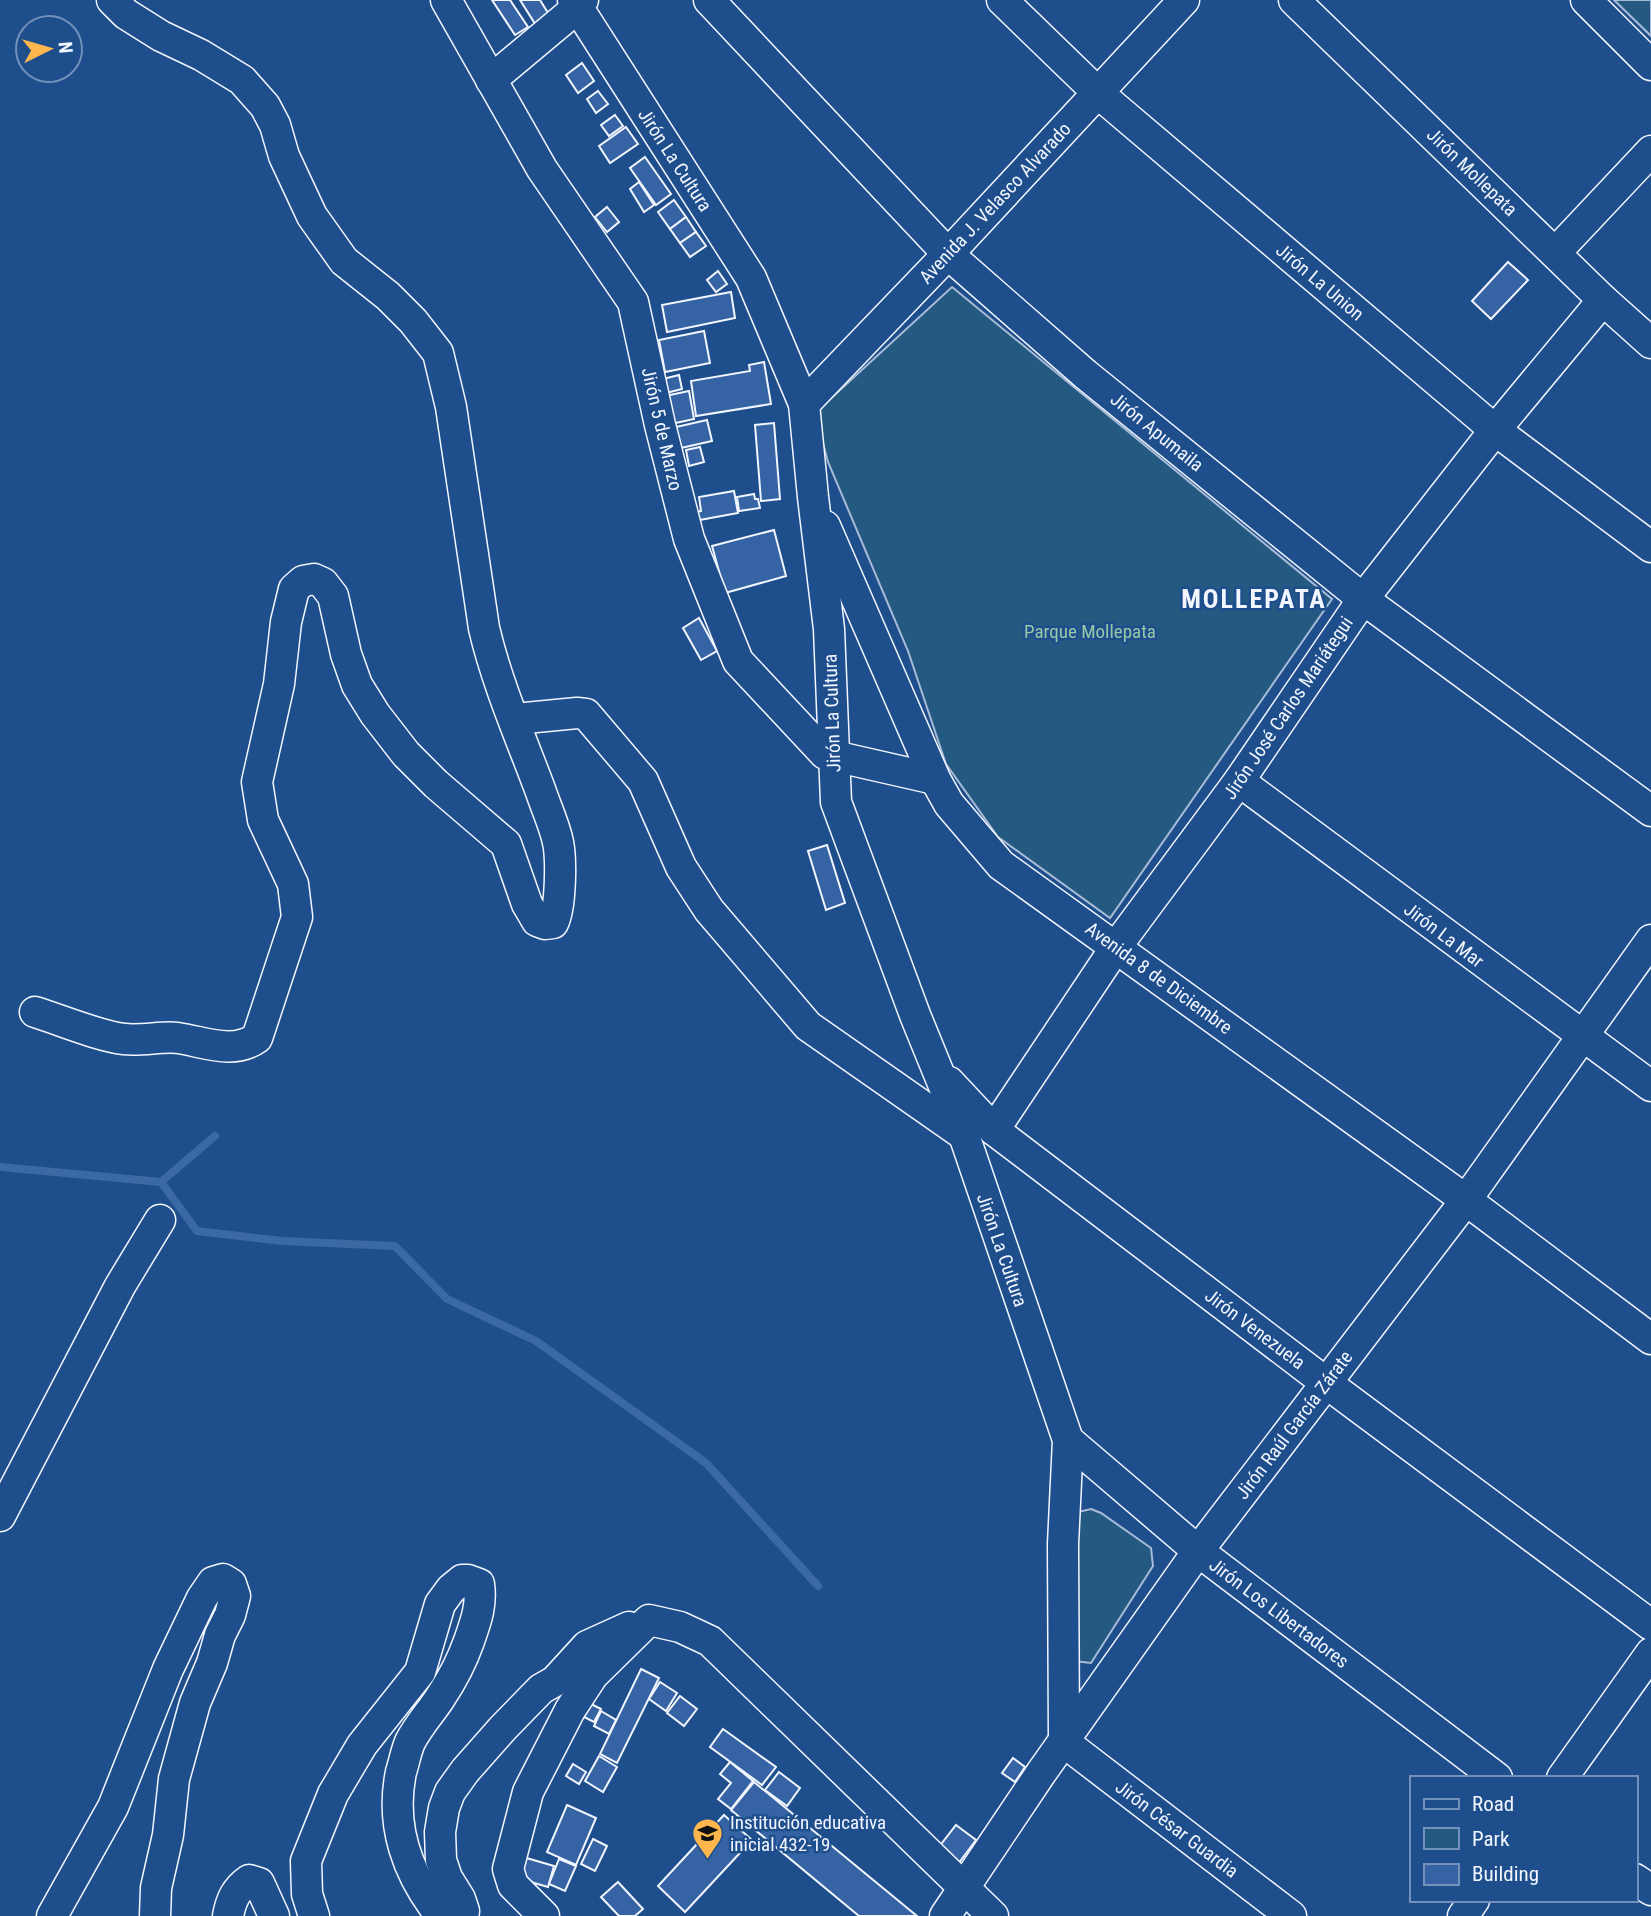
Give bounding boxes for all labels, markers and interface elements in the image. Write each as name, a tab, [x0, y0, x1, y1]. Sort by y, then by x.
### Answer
north arrow	[14, 14, 84, 84]
text: N	[53, 41, 77, 54]
street label: Jirón La Cultura	[633, 104, 717, 216]
street label: Avenida J. Velasco Alvarado	[914, 118, 1076, 288]
street label: Jirón Mollepata	[1422, 123, 1522, 221]
street label: Jirón La Union	[1271, 239, 1369, 325]
street label: Jirón 5 de Marzo	[637, 365, 687, 493]
street label: Jirón Apumaila	[1106, 388, 1208, 476]
district label: MOLLEPATA	[1181, 584, 1327, 614]
street label: Jirón José Carlos Mariátegui	[1218, 612, 1358, 804]
park label: Parque Mollepata	[1024, 620, 1156, 643]
street label: Jirón La Cultura	[818, 653, 846, 773]
street label: Jirón La Mar	[1400, 898, 1489, 973]
street label: Avenida 8 de Diciembre	[1081, 917, 1237, 1039]
street label: Jirón La Cultura	[972, 1190, 1032, 1310]
street label: Jirón Venezuela	[1200, 1284, 1310, 1374]
street label: Jirón Raúl García Zárate	[1231, 1346, 1357, 1504]
street label: Jirón Los Libertadores	[1205, 1553, 1353, 1673]
street label: Jirón César Guardia	[1111, 1775, 1243, 1883]
legend	[1410, 1776, 1637, 1902]
text: Road	[1472, 1792, 1514, 1816]
place label: Institución educativa inicial 432-19	[730, 1811, 886, 1856]
school or university icon: Institución educativa inicial 432-19	[690, 1816, 724, 1860]
text: Park	[1472, 1827, 1510, 1851]
text: Building	[1472, 1862, 1539, 1886]

